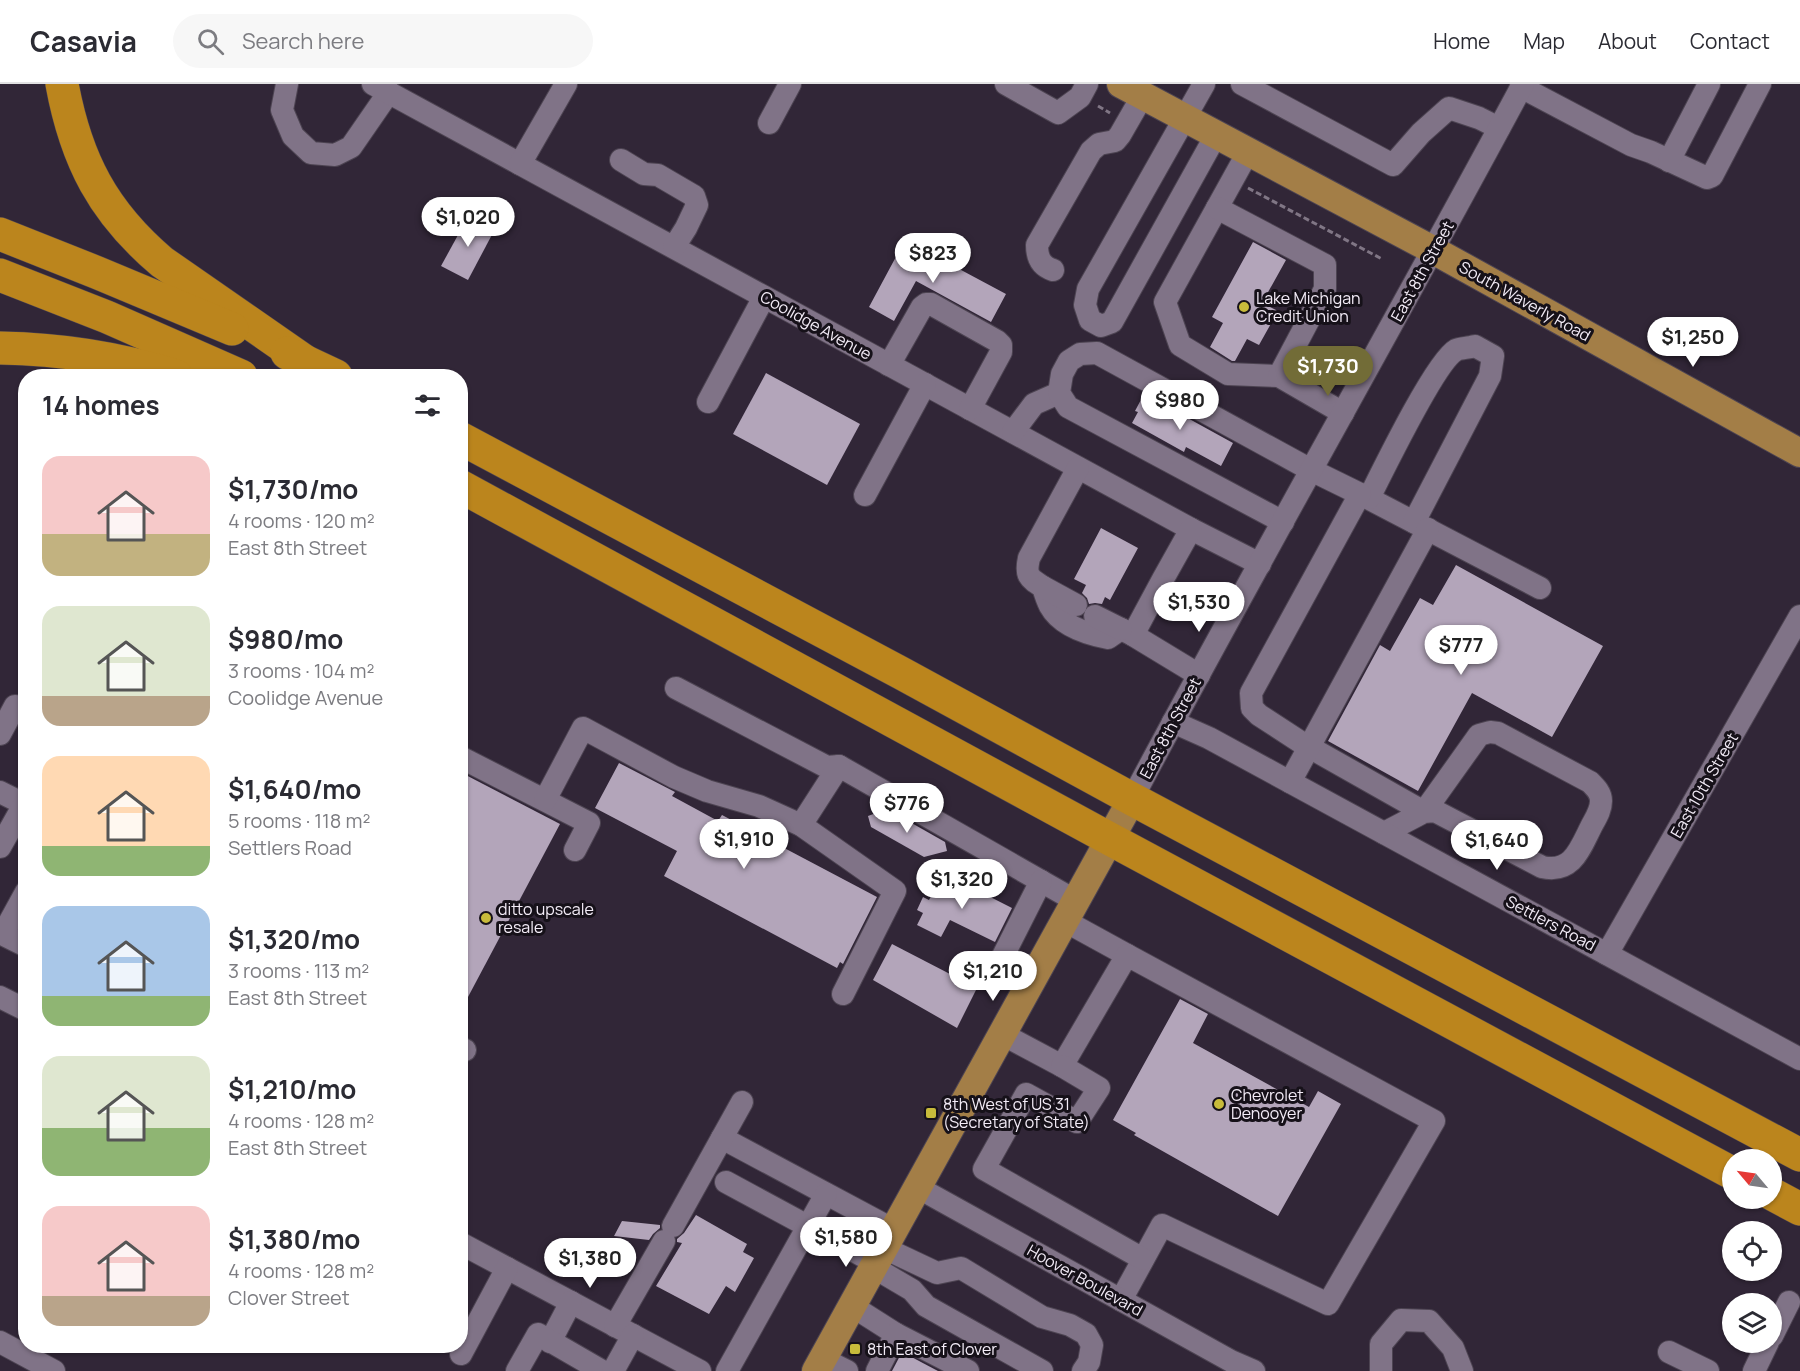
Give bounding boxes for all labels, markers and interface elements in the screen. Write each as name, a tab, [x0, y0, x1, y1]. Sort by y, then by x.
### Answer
search box	[173, 14, 593, 68]
text: Casavia	[30, 22, 137, 60]
icon: search	[194, 25, 227, 58]
text: Search here	[242, 26, 364, 56]
text: Home	[1433, 27, 1490, 55]
text: Map	[1523, 27, 1565, 55]
text: About	[1598, 27, 1657, 55]
text: Contact	[1690, 27, 1770, 55]
pin: $1,020	[419, 197, 517, 248]
text: $1,020	[436, 203, 500, 230]
street label: East 8th Street	[1385, 217, 1459, 325]
pin: $823	[897, 233, 969, 284]
text: $823	[909, 239, 957, 266]
street label: South Waverly Road	[1455, 256, 1595, 346]
street label: Coolidge Avenue	[756, 285, 876, 365]
place label: Lake Michigan Credit Union	[1256, 287, 1361, 327]
marker: Lake Michigan Credit Union	[1237, 300, 1251, 314]
pin: $1,250	[1644, 317, 1742, 368]
text: $1,250	[1661, 323, 1725, 350]
pin: $1,730	[1279, 346, 1377, 397]
text: $1,730	[1297, 352, 1359, 379]
pin: $980	[1144, 380, 1216, 431]
text: $980	[1155, 386, 1205, 413]
text: 14 homes	[42, 387, 160, 423]
icon: filters	[411, 389, 444, 422]
text: $1,730/mo	[228, 471, 358, 507]
icon: home	[90, 480, 162, 552]
text: 4 rooms · 120 m²	[228, 507, 375, 534]
text: East 8th Street	[228, 534, 367, 561]
pin: $1,530	[1150, 582, 1248, 633]
text: $1,530	[1167, 588, 1231, 615]
text: $980/mo	[228, 621, 343, 657]
pin: $777	[1425, 625, 1497, 676]
icon: home	[90, 630, 162, 702]
text: $777	[1439, 631, 1483, 658]
text: 3 rooms · 104 m²	[228, 657, 374, 684]
street label: East 8th Street	[1134, 674, 1206, 782]
text: Coolidge Avenue	[228, 684, 383, 711]
street label: East 10th Street	[1665, 728, 1743, 842]
text: $1,640/mo	[228, 771, 361, 807]
icon: home	[90, 780, 162, 852]
pin: $776	[871, 783, 943, 834]
text: $776	[884, 789, 930, 816]
text: 5 rooms · 118 m²	[228, 807, 370, 834]
pin: $1,910	[695, 819, 793, 870]
pin: $1,640	[1448, 820, 1546, 871]
text: $1,910	[714, 825, 774, 852]
text: $1,640	[1465, 826, 1529, 853]
text: Settlers Road	[228, 834, 352, 861]
pin: $1,320	[913, 859, 1011, 910]
text: $1,320	[930, 865, 994, 892]
street label: Settlers Road	[1502, 890, 1600, 956]
place label: ditto upscale resale	[498, 898, 594, 938]
marker: ditto upscale resale	[479, 911, 493, 925]
text: $1,320/mo	[228, 921, 360, 957]
icon: home	[90, 930, 162, 1002]
pin: $1,210	[944, 951, 1042, 1002]
text: 3 rooms · 113 m²	[228, 957, 369, 984]
text: $1,210	[963, 957, 1023, 984]
text: East 8th Street	[228, 984, 367, 1011]
text: $1,210/mo	[228, 1071, 356, 1107]
icon: home	[90, 1080, 162, 1152]
place label: Chevrolet Denooyer	[1231, 1084, 1304, 1124]
place label: 8th West of US 31 (Secretary of State)	[943, 1093, 1090, 1133]
marker: Chevrolet Denooyer	[1212, 1097, 1226, 1111]
marker: 8th West of US 31 (Secretary of State)	[924, 1106, 938, 1120]
text: 4 rooms · 128 m²	[228, 1107, 374, 1134]
text: East 8th Street	[228, 1134, 367, 1161]
north arrow	[1722, 1149, 1782, 1209]
map controls	[1722, 1149, 1782, 1353]
pin: $1,580	[797, 1217, 895, 1268]
text: $1,380/mo	[228, 1221, 360, 1257]
button: locate	[1722, 1221, 1782, 1281]
text: $1,580	[814, 1223, 878, 1250]
icon: home	[90, 1230, 162, 1302]
pin: $1,380	[541, 1238, 639, 1289]
street label: Hoover Boulevard	[1023, 1239, 1147, 1321]
text: $1,380	[558, 1244, 622, 1271]
text: 4 rooms · 128 m²	[228, 1257, 374, 1284]
text: Clover Street	[228, 1284, 350, 1311]
button: layers	[1722, 1293, 1782, 1353]
place label: 8th East of Clover	[867, 1338, 997, 1360]
marker: 8th East of Clover	[848, 1342, 862, 1356]

